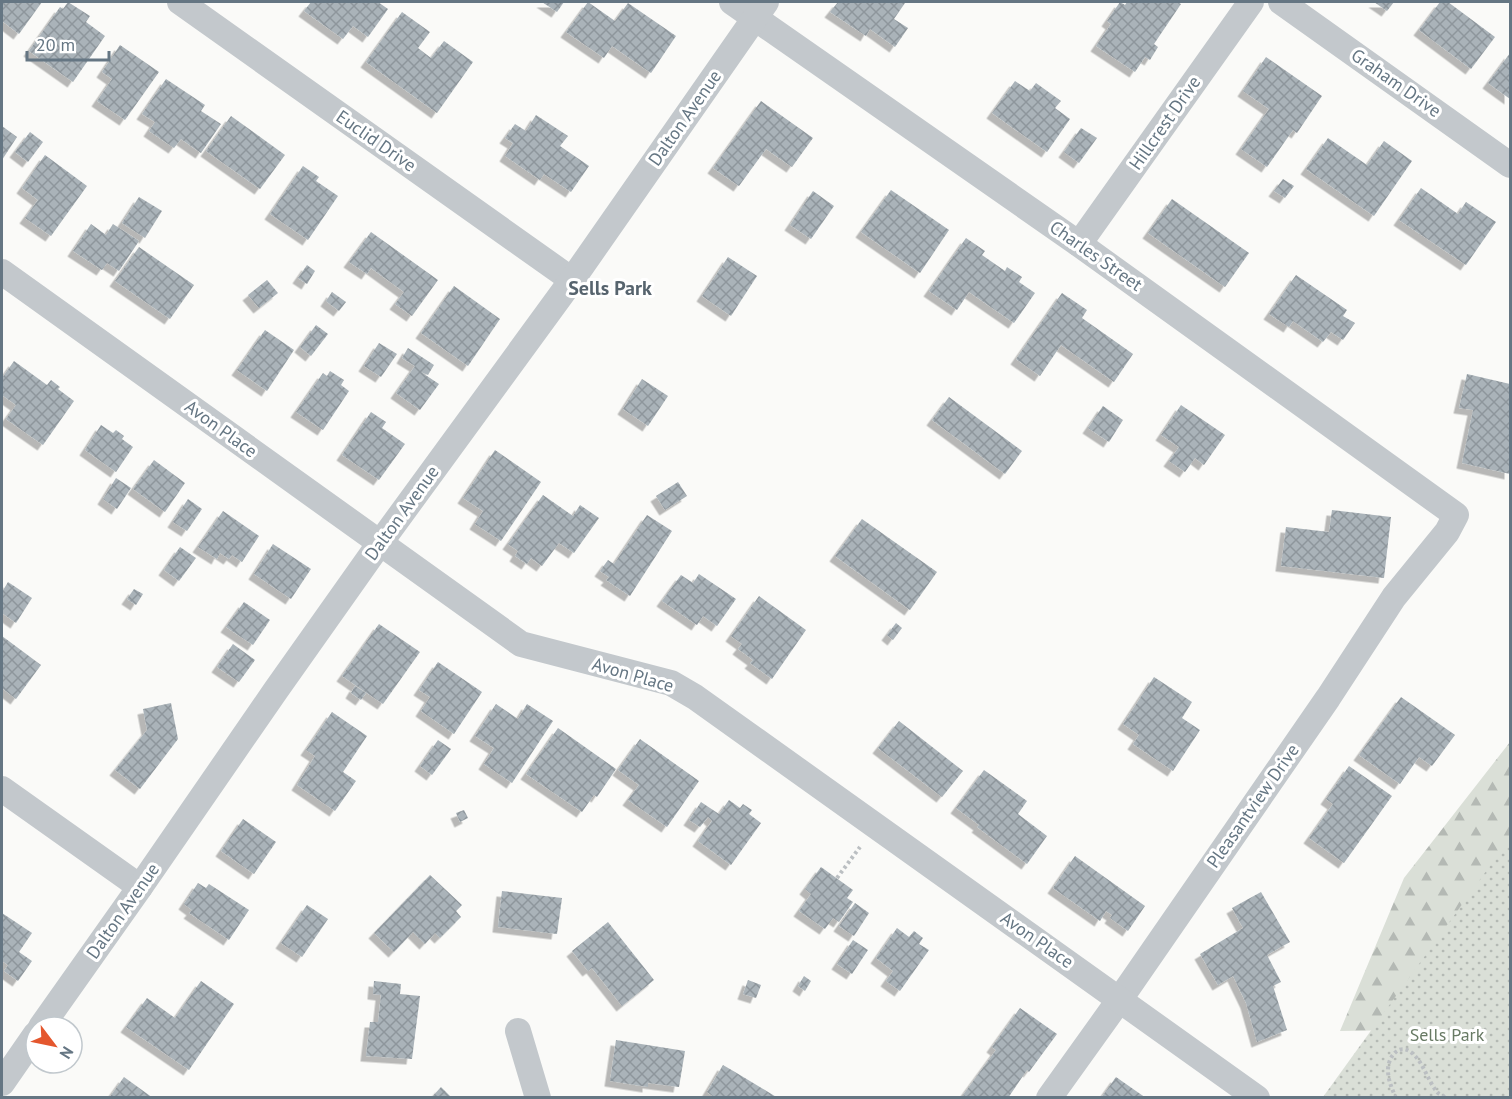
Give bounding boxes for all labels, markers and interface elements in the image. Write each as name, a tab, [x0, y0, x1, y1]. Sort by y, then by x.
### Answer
scale bar	[27, 24, 110, 62]
text: 20 m	[36, 33, 75, 56]
street label: Graham Drive	[1347, 43, 1446, 122]
street label: Dalton Avenue	[643, 65, 726, 170]
street label: Hillcrest Drive	[1124, 71, 1205, 174]
street label: Euclid Drive	[332, 105, 421, 177]
street label: Charles Street	[1045, 215, 1147, 296]
district label: Sells Park	[568, 275, 652, 301]
street label: Avon Place	[181, 395, 262, 463]
street label: Dalton Avenue	[359, 461, 444, 565]
street label: Avon Place	[590, 652, 677, 697]
street label: Pleasantview Drive	[1201, 739, 1304, 872]
street label: Dalton Avenue	[81, 858, 164, 963]
street label: Avon Place	[996, 906, 1078, 973]
north arrow	[24, 1015, 84, 1075]
park label: Sells Park	[1410, 1023, 1485, 1046]
text: N	[55, 1043, 78, 1063]

